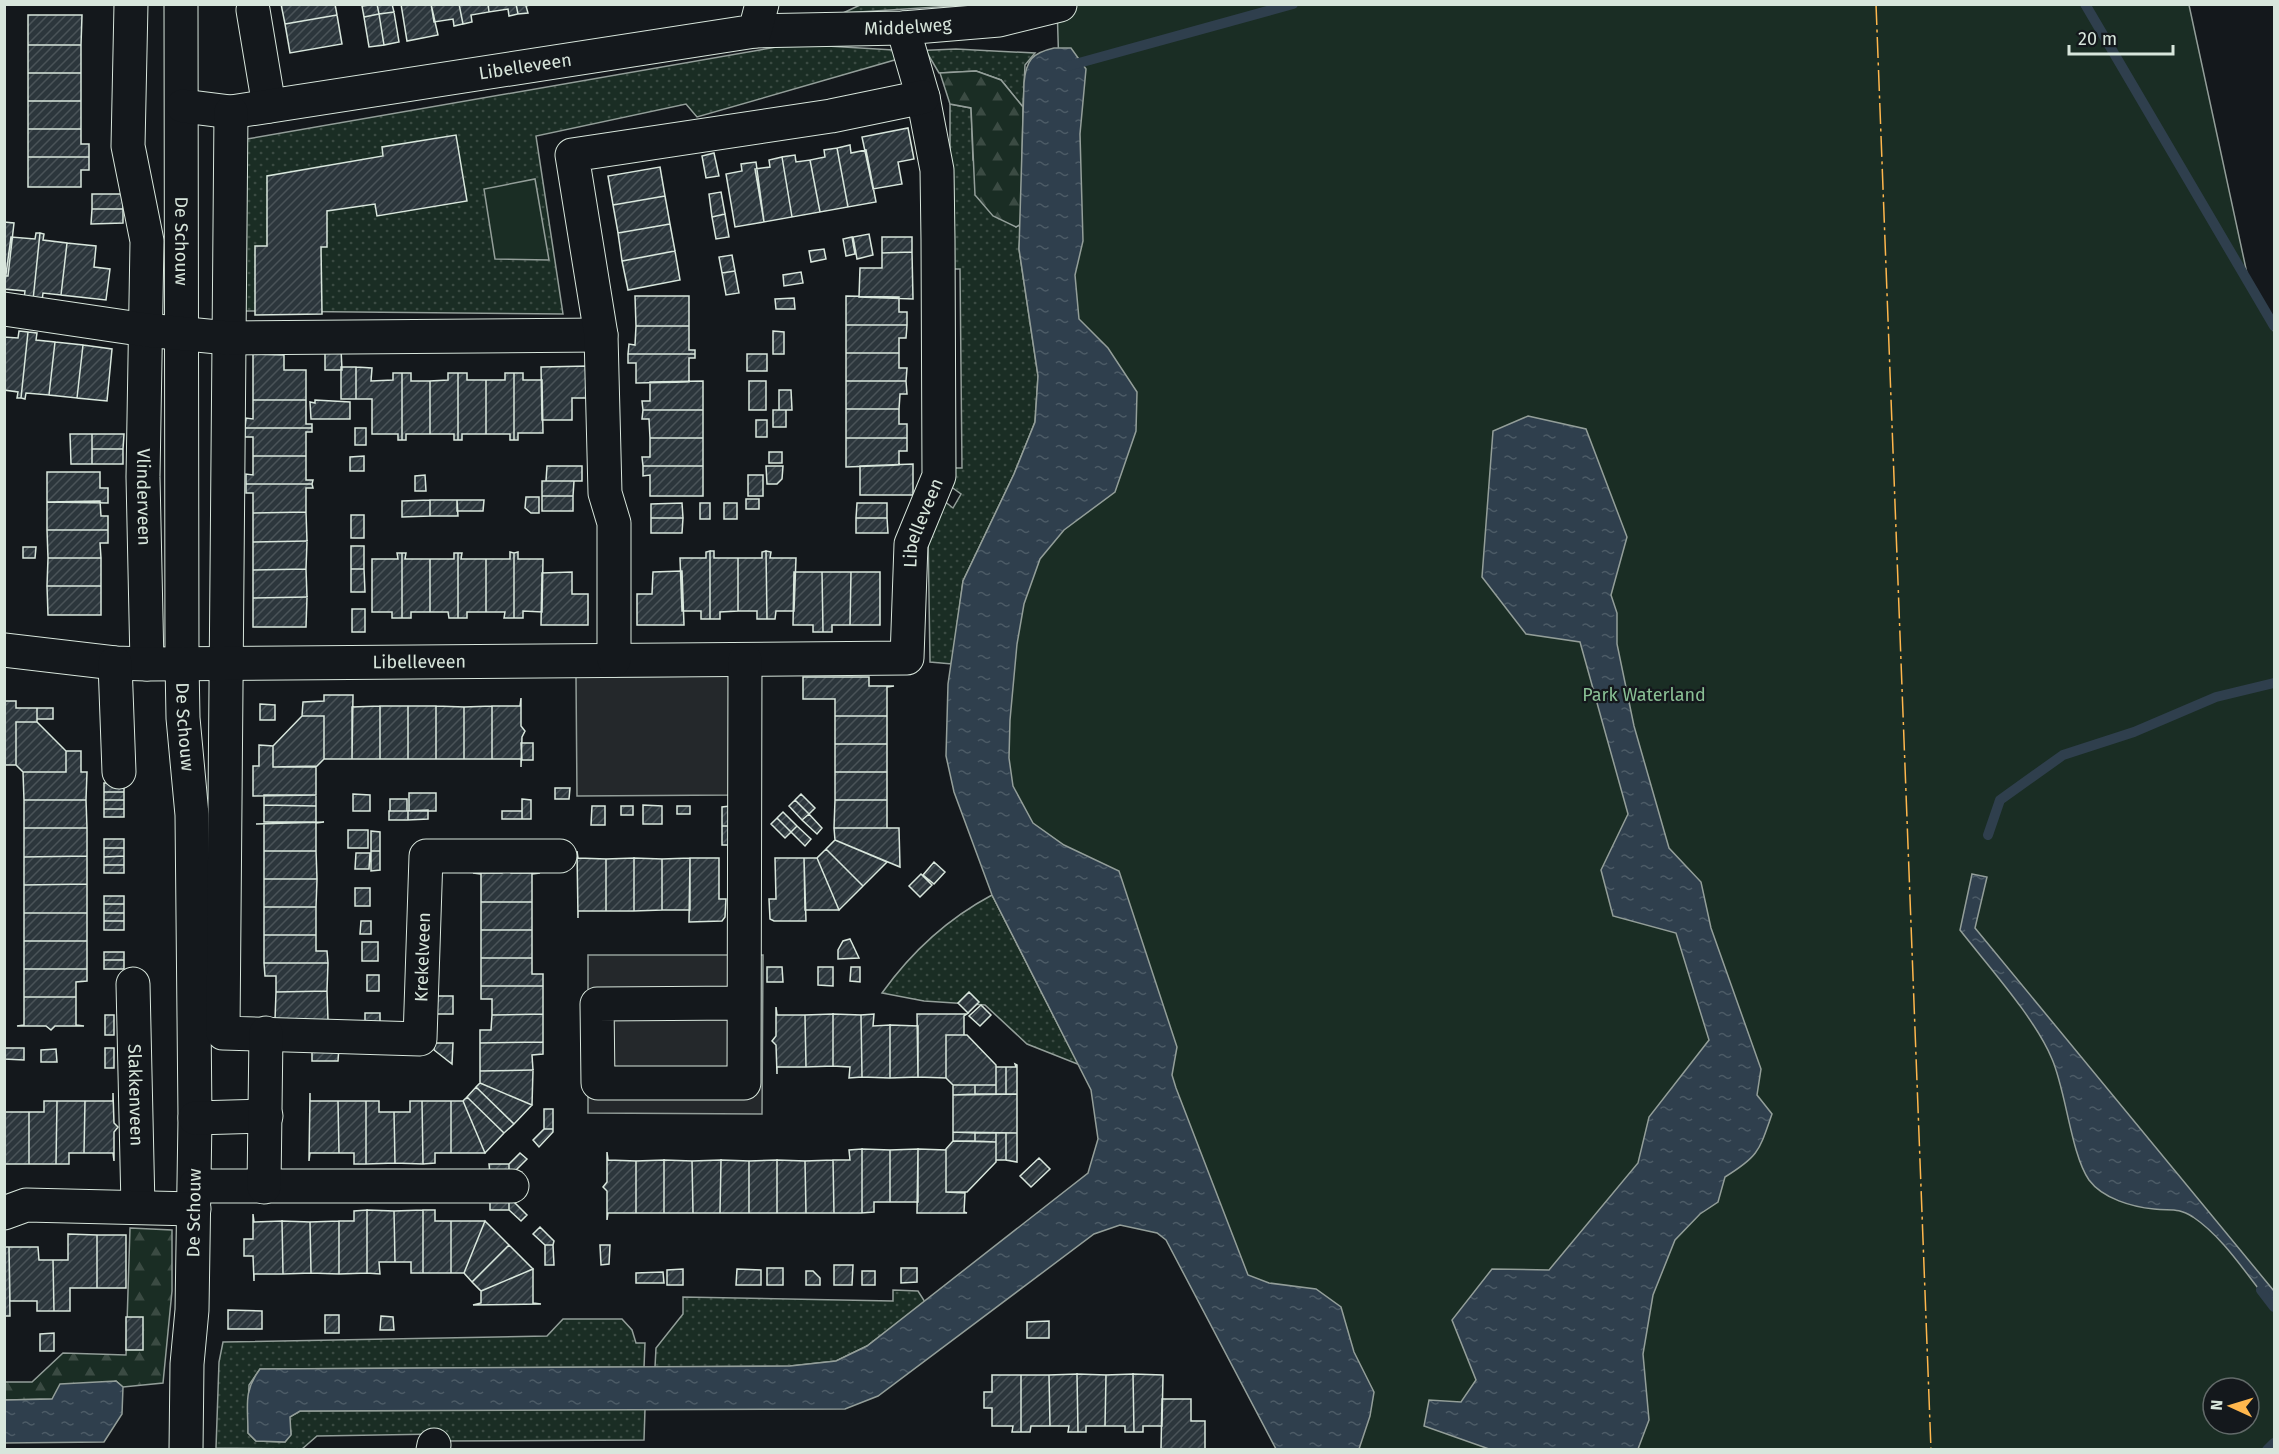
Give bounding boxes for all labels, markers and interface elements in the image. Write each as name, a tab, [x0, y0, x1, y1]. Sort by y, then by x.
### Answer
street label: Middelweg	[864, 13, 953, 40]
scale bar	[2069, 18, 2172, 56]
text: 20 m	[2078, 28, 2117, 50]
street label: Libelleveen	[477, 48, 573, 85]
street label: De Schouw	[170, 196, 192, 286]
street label: Vlinderveen	[132, 448, 155, 546]
street label: Libelleveen	[899, 475, 948, 568]
street label: Libelleveen	[372, 650, 466, 673]
street label: De Schouw	[171, 682, 199, 772]
park label: Park Waterland	[1582, 684, 1706, 706]
street label: Krekelveen	[410, 912, 435, 1002]
street label: Slakkenveen	[123, 1044, 148, 1146]
street label: De Schouw	[182, 1168, 206, 1258]
north arrow	[2201, 1376, 2261, 1436]
text: N	[2207, 1399, 2226, 1411]

